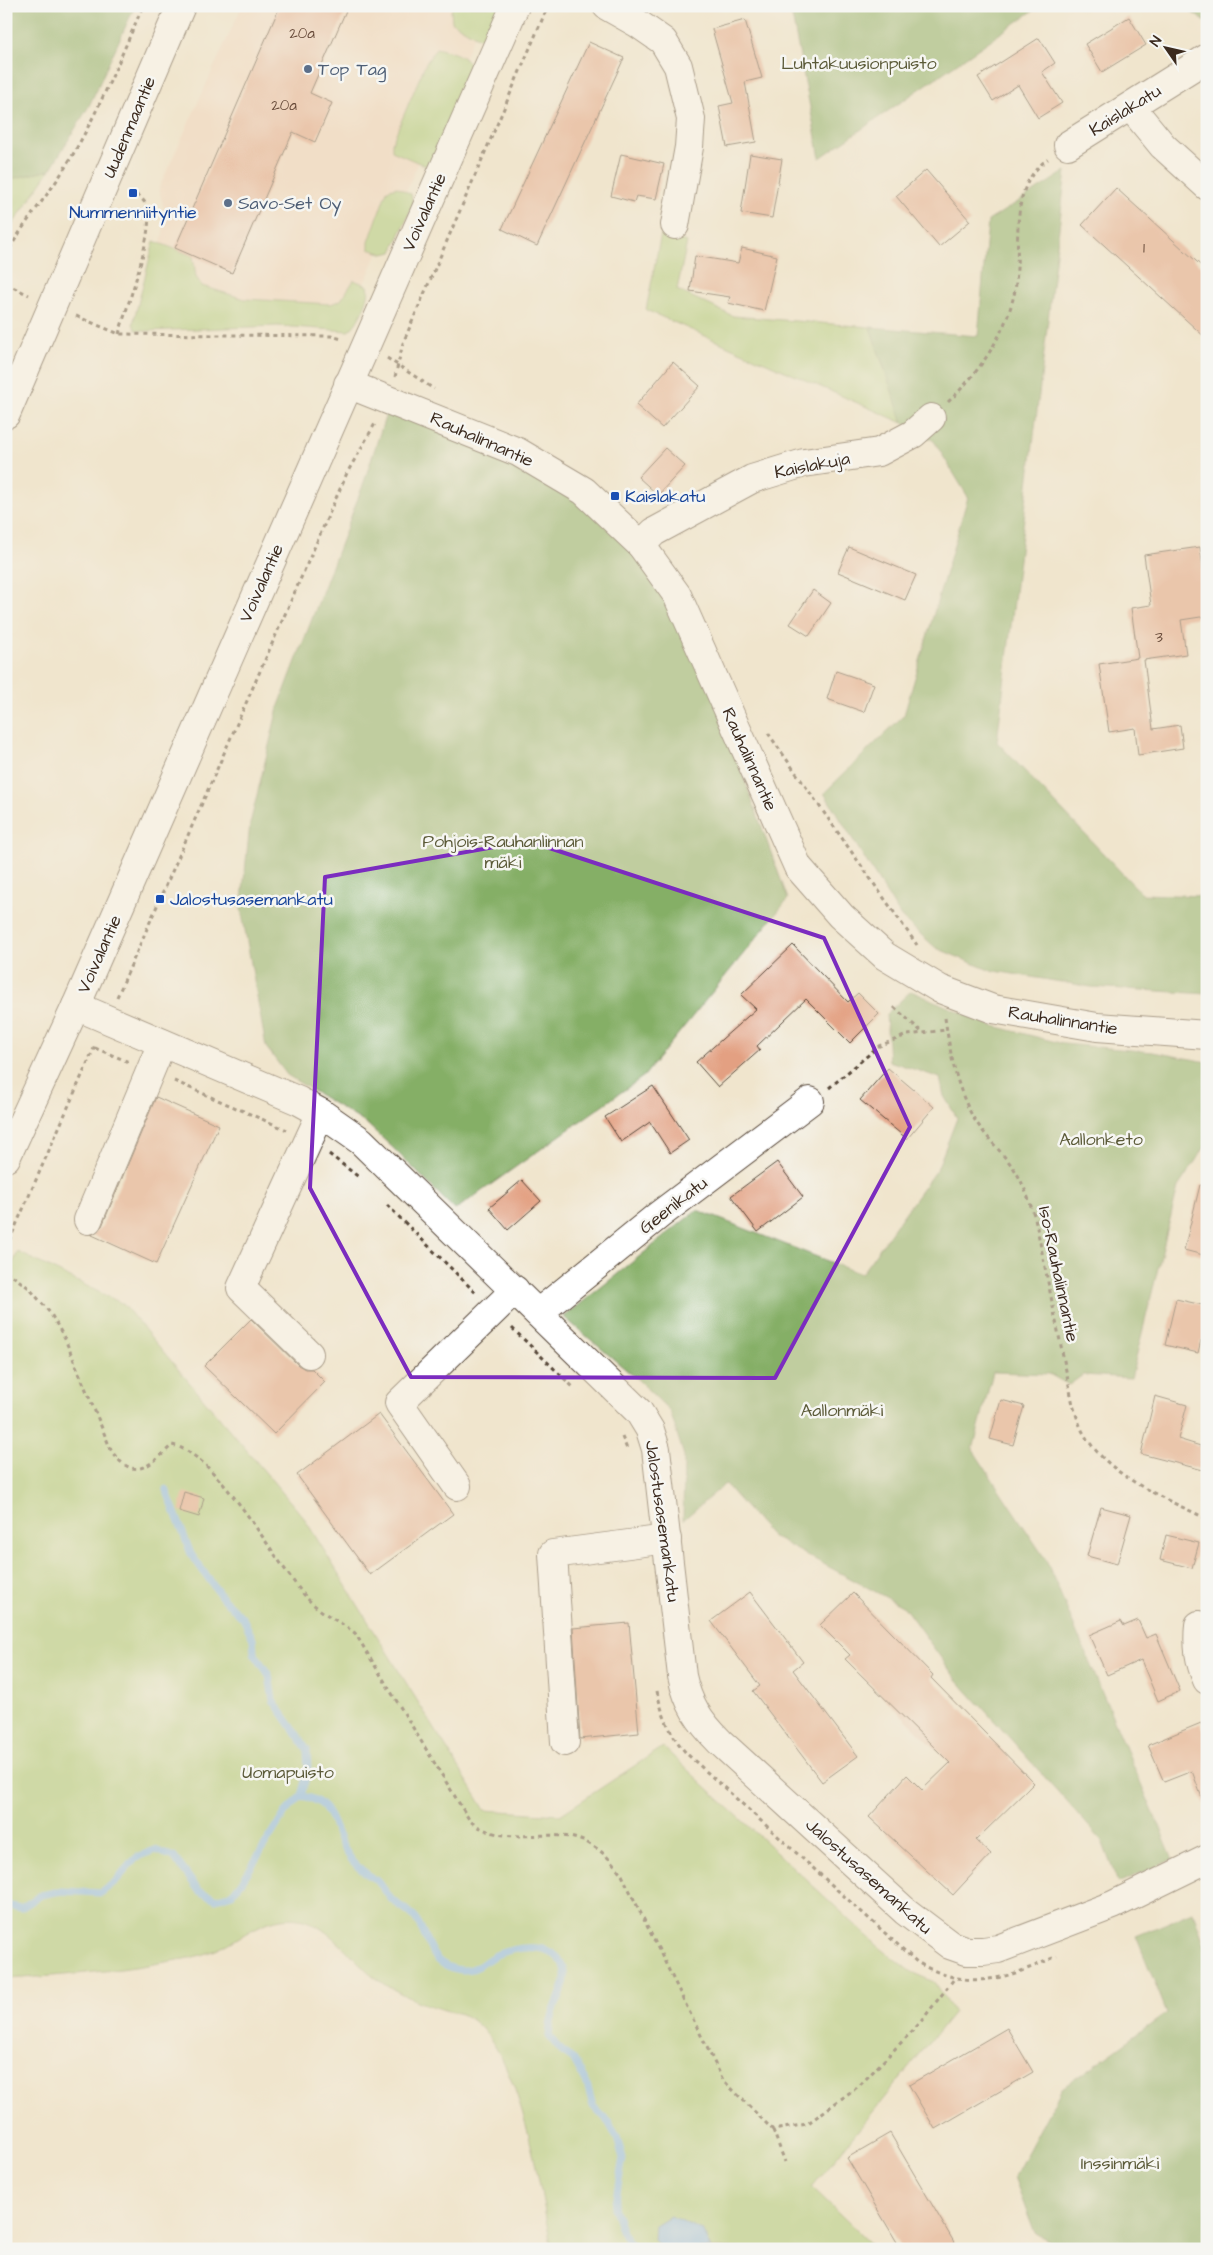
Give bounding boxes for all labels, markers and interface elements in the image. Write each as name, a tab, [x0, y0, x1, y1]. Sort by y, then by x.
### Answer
north arrow	[1140, 22, 1190, 72]
house number: 20a	[289, 23, 315, 44]
text: N	[1145, 32, 1167, 51]
park label: Luhtakuusionpuisto	[781, 51, 937, 76]
place label: Top Tag	[318, 57, 386, 83]
marker: Top Tag	[302, 63, 314, 75]
street label: Uudenmaantie	[97, 72, 162, 182]
street label: Kaislakatu	[1085, 79, 1166, 142]
house number: 20a	[271, 95, 297, 116]
street label: Voivalantie	[396, 169, 453, 255]
marker: Nummenniityntie	[127, 187, 139, 199]
place label: Savo-Set Oy	[238, 191, 342, 217]
marker: Savo-Set Oy	[222, 197, 234, 209]
place label: Nummenniityntie	[69, 200, 197, 226]
house number: 1	[1143, 238, 1145, 259]
street label: Rauhalinnantie	[426, 406, 538, 473]
street label: Kaislakuja	[772, 446, 852, 485]
place label: Kaislakatu	[625, 484, 705, 509]
marker: Kaislakatu	[609, 490, 621, 502]
street label: Voivalantie	[233, 540, 290, 626]
house number: 3	[1155, 627, 1163, 648]
street label: Rauhalinnantie	[716, 704, 784, 815]
park label: Pohjois-Rauhanlinnan mäki	[422, 829, 584, 875]
place label: Jalostusasemankatu	[170, 887, 333, 912]
marker: Jalostusasemankatu	[154, 893, 166, 905]
street label: Voivalantie	[71, 911, 128, 997]
street label: Rauhalinnantie	[1006, 999, 1120, 1042]
park label: Aallonketo	[1059, 1127, 1143, 1152]
street label: Geenikatu	[634, 1171, 713, 1240]
street label: Iso-Rauhalinnantie	[1032, 1204, 1085, 1345]
park label: Aallonmäki	[801, 1398, 883, 1423]
street label: Jalostusasemankatu	[639, 1439, 686, 1603]
park label: Uomapuisto	[242, 1760, 334, 1785]
street label: Jalostusasemankatu	[800, 1813, 938, 1940]
park label: Inssinmäki	[1081, 2151, 1160, 2176]

